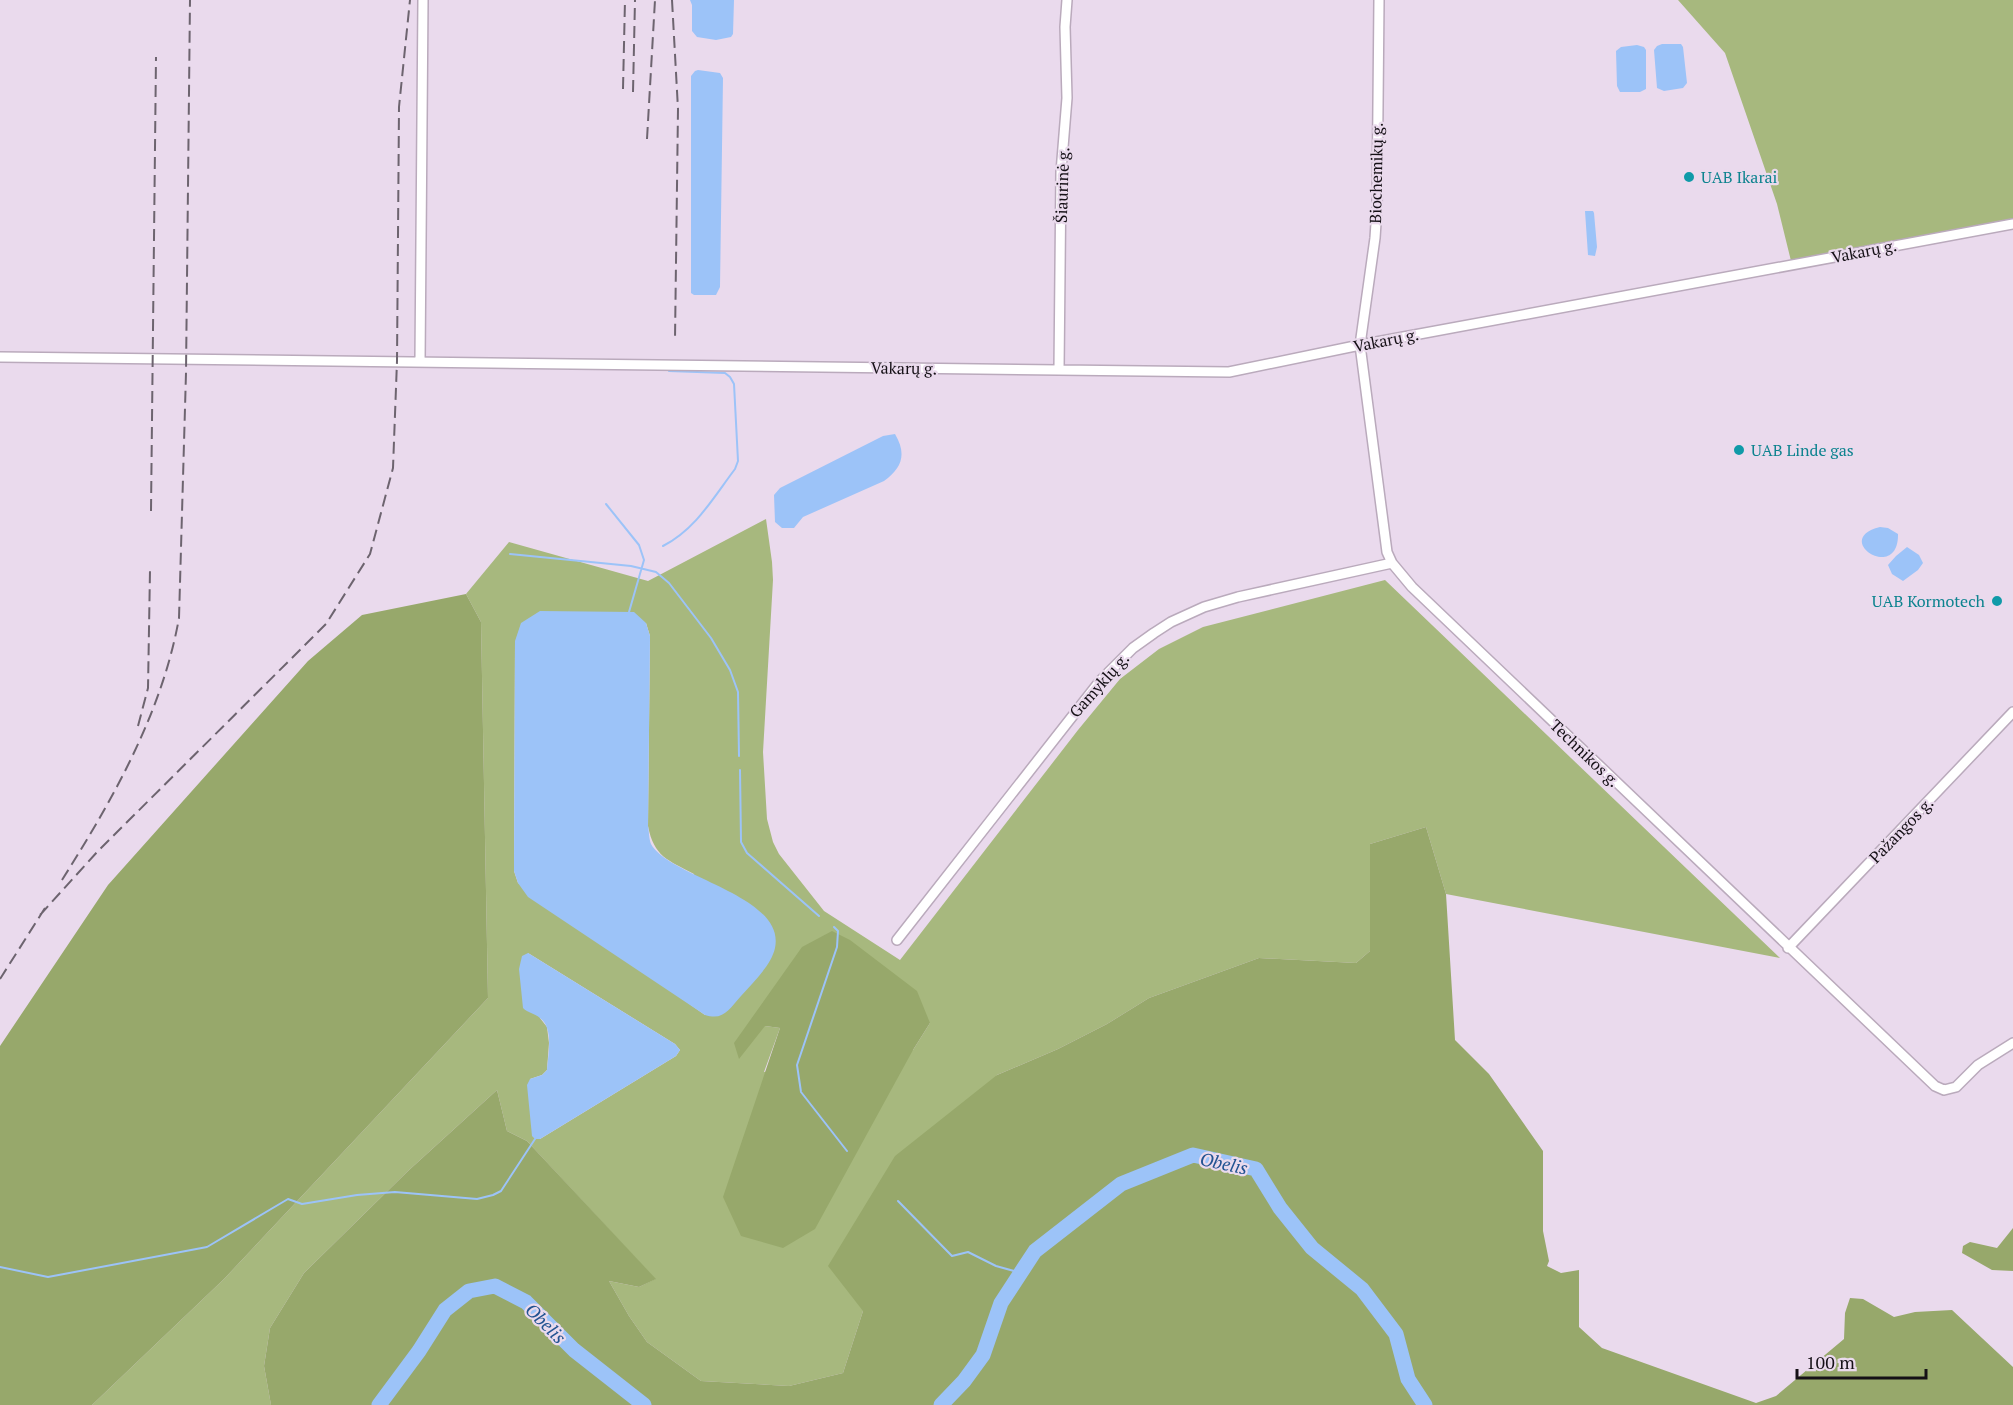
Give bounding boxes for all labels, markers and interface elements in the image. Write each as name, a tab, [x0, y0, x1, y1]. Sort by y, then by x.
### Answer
street label: Biochemikų g.	[1364, 122, 1388, 224]
street label: Šiaurinė g.	[1050, 147, 1074, 223]
place label: UAB Ikarai	[1701, 166, 1778, 188]
marker: UAB Ikarai	[1682, 170, 1696, 184]
street label: Vakarų g.	[1829, 234, 1899, 268]
street label: Vakarų g.	[1351, 323, 1421, 357]
street label: Vakarų g.	[871, 356, 937, 380]
place label: UAB Linde gas	[1751, 439, 1854, 461]
marker: UAB Linde gas	[1732, 443, 1746, 457]
place label: UAB Kormotech	[1872, 590, 1986, 612]
marker: UAB Kormotech	[1990, 594, 2004, 608]
street label: Gamyklų g.	[1064, 648, 1134, 722]
street label: Technikos g.	[1545, 714, 1625, 792]
street label: Pažangos g.	[1864, 792, 1938, 868]
water label: Obelis	[1198, 1146, 1250, 1180]
water label: Obelis	[520, 1297, 572, 1349]
scale bar	[1797, 1342, 1926, 1380]
text: 100 m	[1806, 1350, 1855, 1374]

